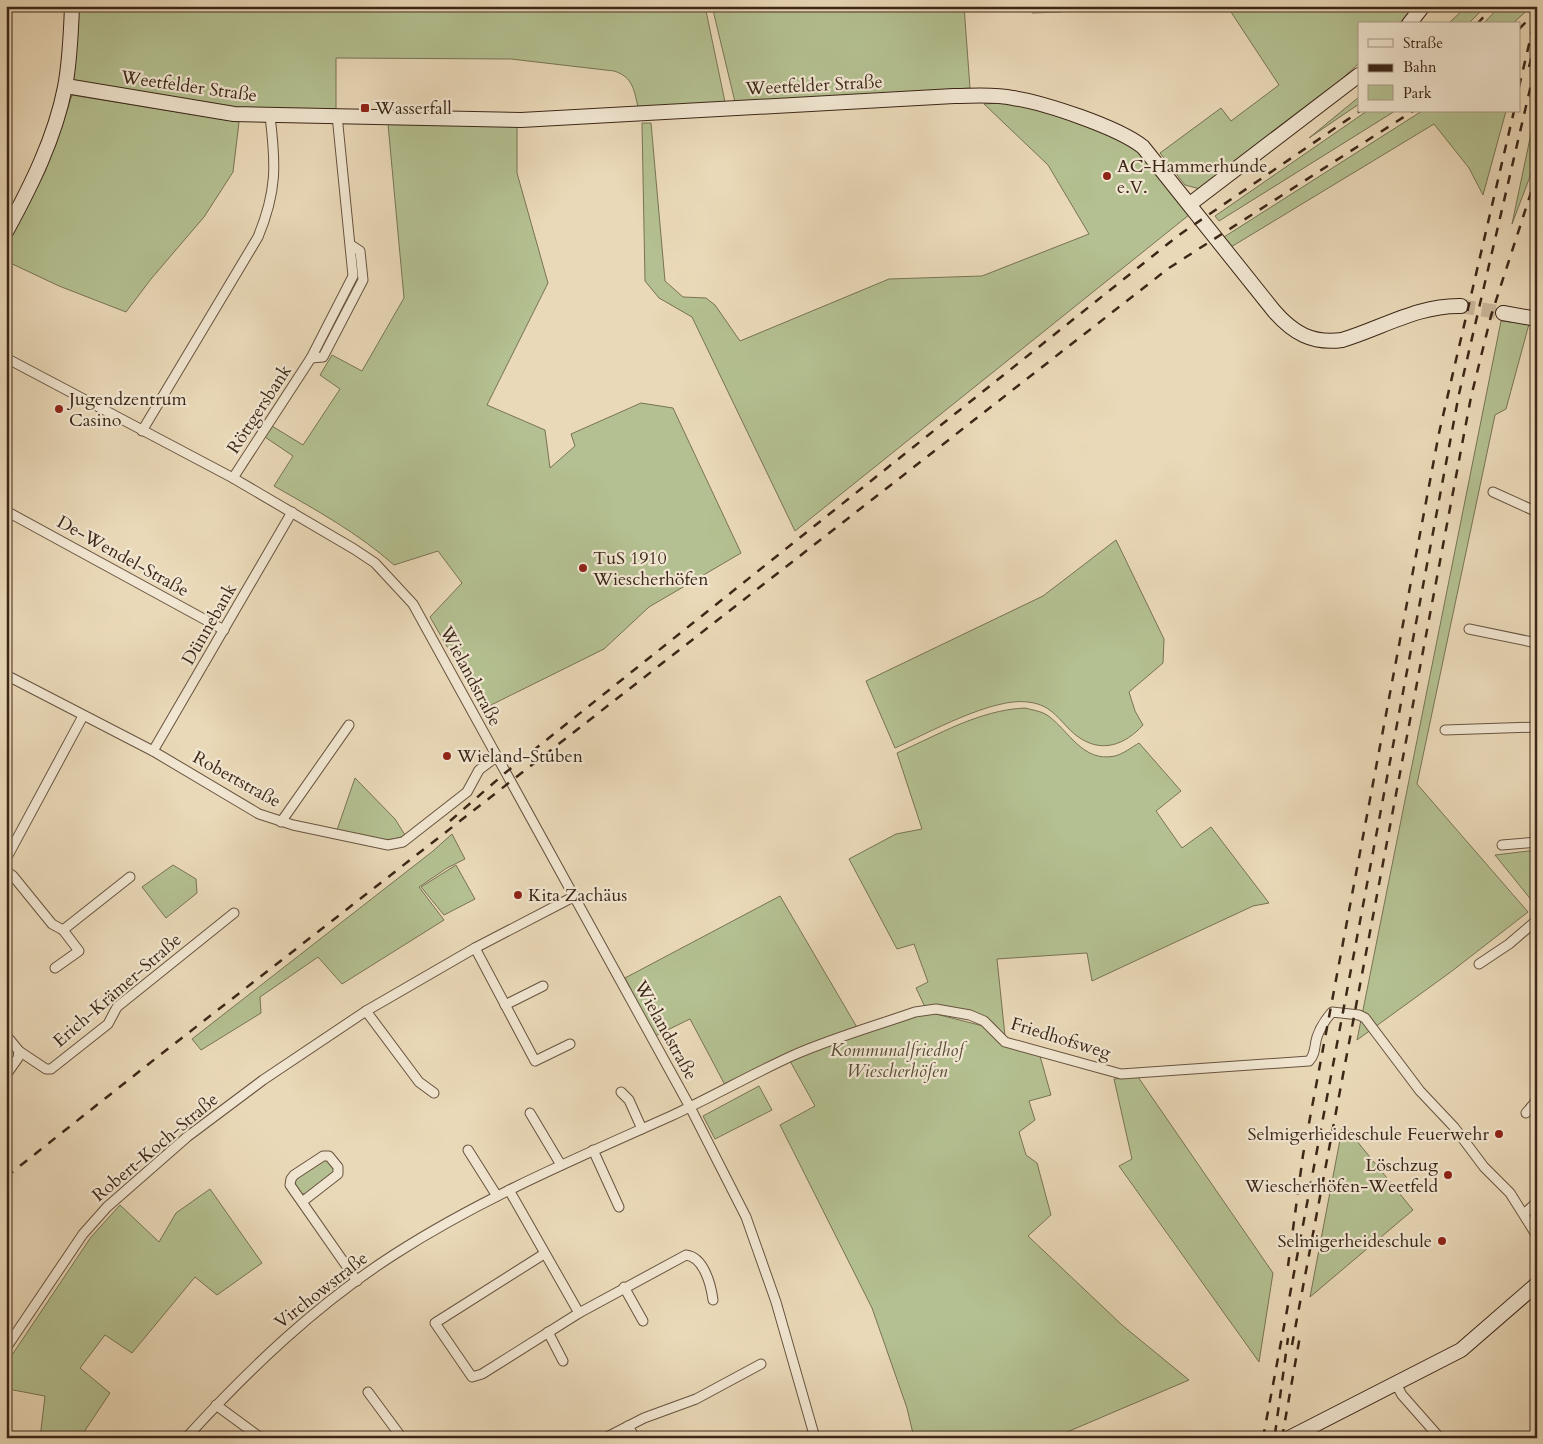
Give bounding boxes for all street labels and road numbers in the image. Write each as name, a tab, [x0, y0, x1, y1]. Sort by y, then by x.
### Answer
street label: Weetfelder Straße	[118, 64, 259, 108]
street label: Weetfelder Straße	[744, 69, 883, 102]
street label: Röttgersbank	[221, 360, 298, 459]
street label: De-Wendel-Straße	[52, 510, 193, 603]
street label: Dünnebank	[176, 579, 243, 670]
street label: Wielandstraße	[433, 621, 507, 731]
street label: Robertstraße	[188, 745, 285, 814]
street label: Erich-Krämer-Straße	[48, 928, 187, 1053]
street label: Wielandstraße	[627, 975, 703, 1085]
street label: Friedhofsweg	[1008, 1011, 1115, 1066]
street label: Robert-Koch-Straße	[87, 1087, 224, 1208]
street label: Virchowstraße	[269, 1246, 373, 1335]

